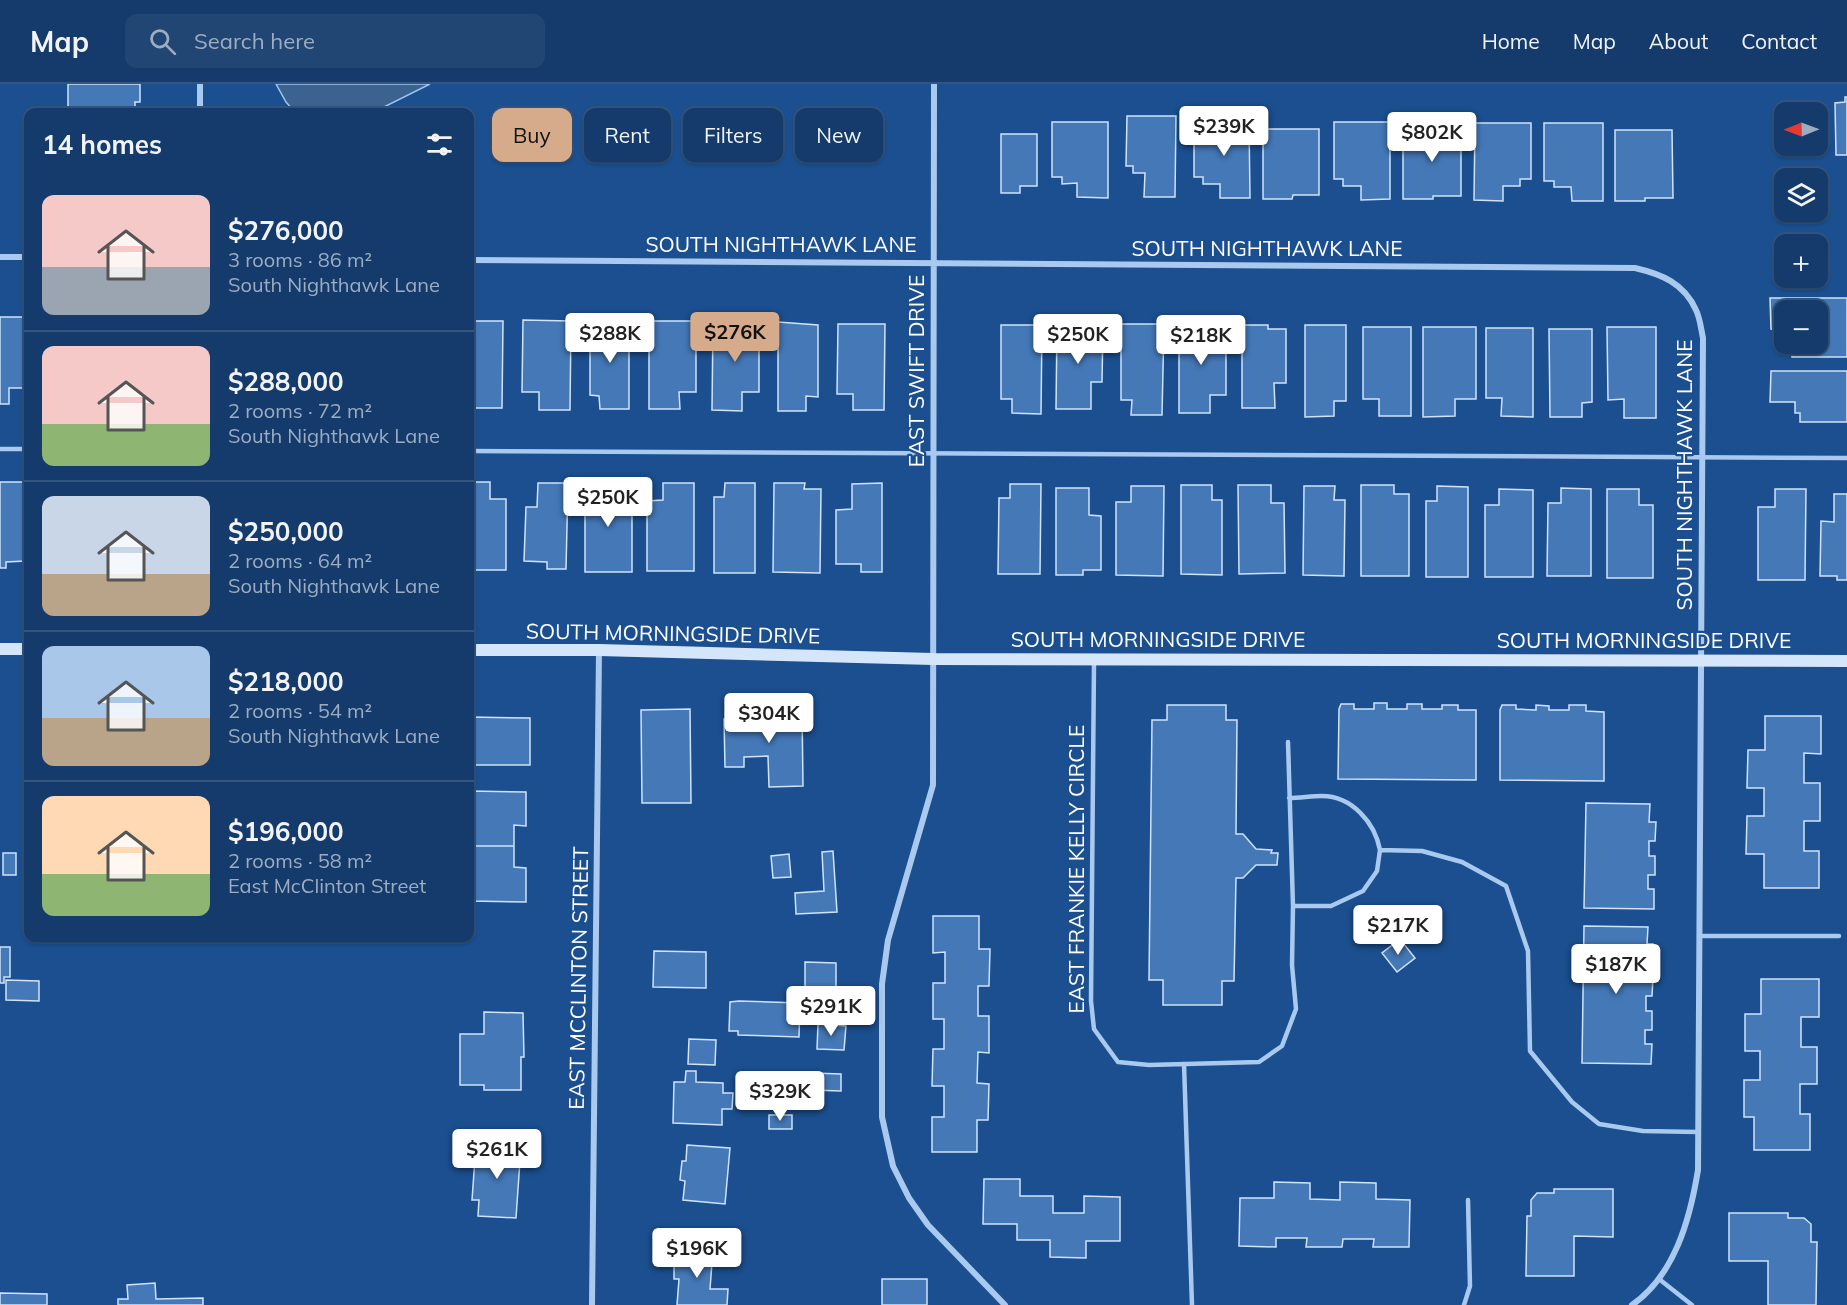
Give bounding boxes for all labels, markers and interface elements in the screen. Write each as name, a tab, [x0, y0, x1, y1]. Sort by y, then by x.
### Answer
search box	[125, 14, 545, 68]
text: Map	[30, 24, 89, 59]
icon: search	[146, 25, 179, 58]
text: Search here	[194, 27, 315, 55]
text: Home	[1482, 28, 1540, 54]
text: Map	[1573, 28, 1616, 54]
text: About	[1649, 28, 1708, 54]
text: Contact	[1741, 28, 1817, 54]
north arrow	[1774, 102, 1828, 156]
map controls	[1774, 102, 1828, 354]
pin: $239K	[1182, 106, 1266, 157]
chip: Buy	[492, 108, 572, 162]
chip: Rent	[584, 108, 671, 162]
chip: Filters	[683, 108, 783, 162]
chip: New	[795, 108, 883, 162]
pin: $802K	[1390, 112, 1474, 163]
text: $239K	[1193, 113, 1255, 138]
text: $802K	[1401, 119, 1463, 144]
text: 14 homes	[42, 128, 162, 161]
icon: filters	[423, 128, 456, 161]
button: layers	[1774, 168, 1828, 222]
text: $276,000	[228, 214, 344, 247]
icon: home	[90, 219, 162, 291]
street label: SOUTH NIGHTHAWK LANE	[645, 231, 917, 257]
button: +	[1774, 234, 1828, 288]
street label: SOUTH NIGHTHAWK LANE	[1131, 235, 1403, 261]
text: 3 rooms · 86 m²	[228, 247, 372, 272]
text: South Nighthawk Lane	[228, 272, 440, 297]
street label: EAST SWIFT DRIVE	[903, 275, 929, 467]
button: −	[1774, 300, 1828, 354]
pin: $276K	[693, 312, 777, 363]
pin: $288K	[568, 313, 652, 364]
pin: $250K	[1036, 314, 1120, 365]
pin: $218K	[1159, 315, 1243, 366]
text: $276K	[704, 319, 766, 344]
text: $288K	[579, 320, 641, 345]
text: $250K	[1047, 321, 1109, 346]
text: $218K	[1170, 322, 1232, 347]
street label: SOUTH NIGHTHAWK LANE	[1671, 339, 1697, 611]
text: $288,000	[228, 365, 344, 398]
icon: home	[90, 370, 162, 442]
text: 2 rooms · 72 m²	[228, 398, 372, 423]
text: South Nighthawk Lane	[228, 423, 440, 448]
pin: $250K	[566, 477, 650, 528]
text: $250K	[577, 484, 639, 509]
text: $250,000	[228, 515, 344, 548]
icon: home	[90, 520, 162, 592]
text: 2 rooms · 64 m²	[228, 548, 372, 573]
text: South Nighthawk Lane	[228, 573, 440, 598]
street label: SOUTH MORNINGSIDE DRIVE	[526, 617, 820, 649]
street label: SOUTH MORNINGSIDE DRIVE	[1011, 626, 1305, 652]
street label: SOUTH MORNINGSIDE DRIVE	[1497, 627, 1791, 653]
text: $218,000	[228, 665, 344, 698]
icon: home	[90, 670, 162, 742]
pin: $304K	[727, 693, 811, 744]
text: 2 rooms · 54 m²	[228, 698, 372, 723]
text: $304K	[738, 700, 800, 725]
text: South Nighthawk Lane	[228, 723, 440, 748]
street label: EAST FRANKIE KELLY CIRCLE	[1063, 725, 1089, 1013]
text: $196,000	[228, 815, 344, 848]
icon: home	[90, 820, 162, 892]
street label: EAST MCCLINTON STREET	[563, 846, 593, 1110]
text: 2 rooms · 58 m²	[228, 848, 372, 873]
text: East McClinton Street	[228, 873, 426, 898]
pin: $217K	[1356, 905, 1440, 956]
text: $217K	[1367, 912, 1429, 937]
pin: $187K	[1574, 944, 1658, 995]
text: $187K	[1585, 951, 1647, 976]
pin: $291K	[789, 986, 873, 1037]
text: $291K	[800, 993, 862, 1018]
pin: $329K	[738, 1071, 822, 1122]
text: $329K	[749, 1078, 811, 1103]
pin: $261K	[455, 1129, 539, 1180]
text: $261K	[466, 1136, 528, 1161]
pin: $196K	[655, 1228, 739, 1279]
text: $196K	[666, 1235, 728, 1260]

